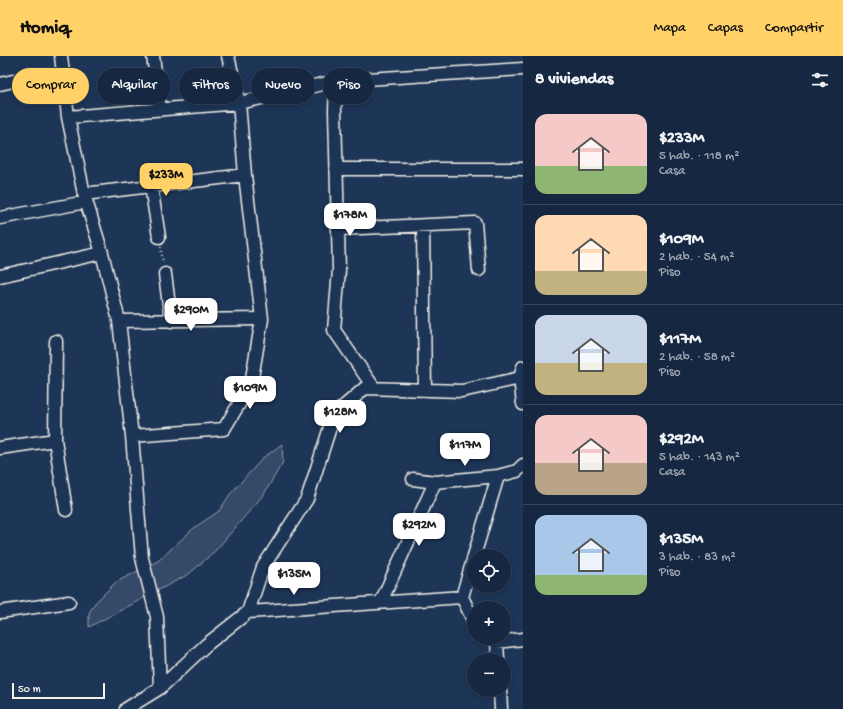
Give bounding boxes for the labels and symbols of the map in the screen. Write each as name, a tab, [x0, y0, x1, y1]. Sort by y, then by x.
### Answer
pin: $233M	[138, 163, 194, 197]
pin: $178M	[322, 203, 378, 237]
pin: $290M	[163, 298, 219, 332]
pin: $109M	[222, 376, 278, 410]
pin: $128M	[312, 400, 368, 434]
pin: $117M	[437, 433, 493, 467]
pin: $292M	[391, 513, 447, 547]
pin: $135M	[266, 562, 322, 596]
scale bar	[12, 681, 105, 700]

